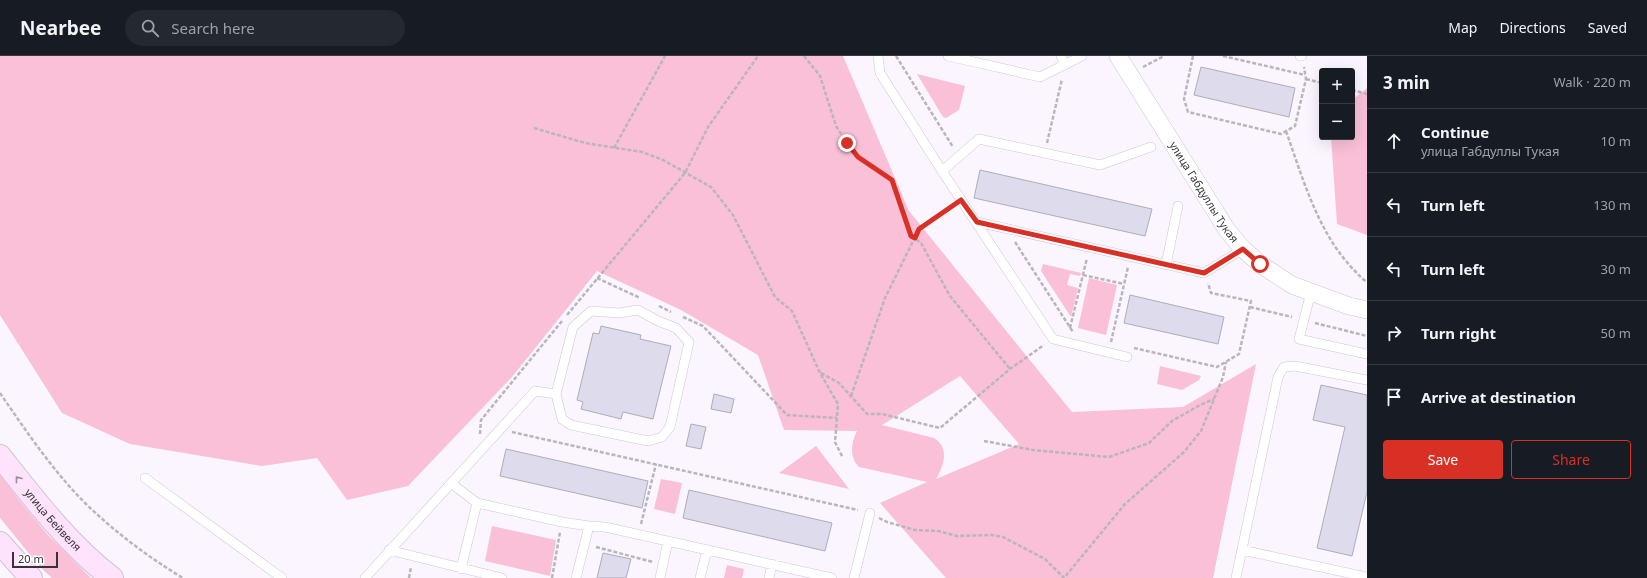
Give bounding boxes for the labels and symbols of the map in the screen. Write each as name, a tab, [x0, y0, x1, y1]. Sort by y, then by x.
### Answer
route end	[838, 134, 856, 152]
street label: улица Габдуллы Тукая	[1166, 138, 1242, 246]
route start	[1251, 255, 1269, 273]
one-way arrow	[16, 476, 23, 483]
street label: улица Бейвеля	[22, 485, 85, 554]
scale bar	[12, 550, 58, 569]

